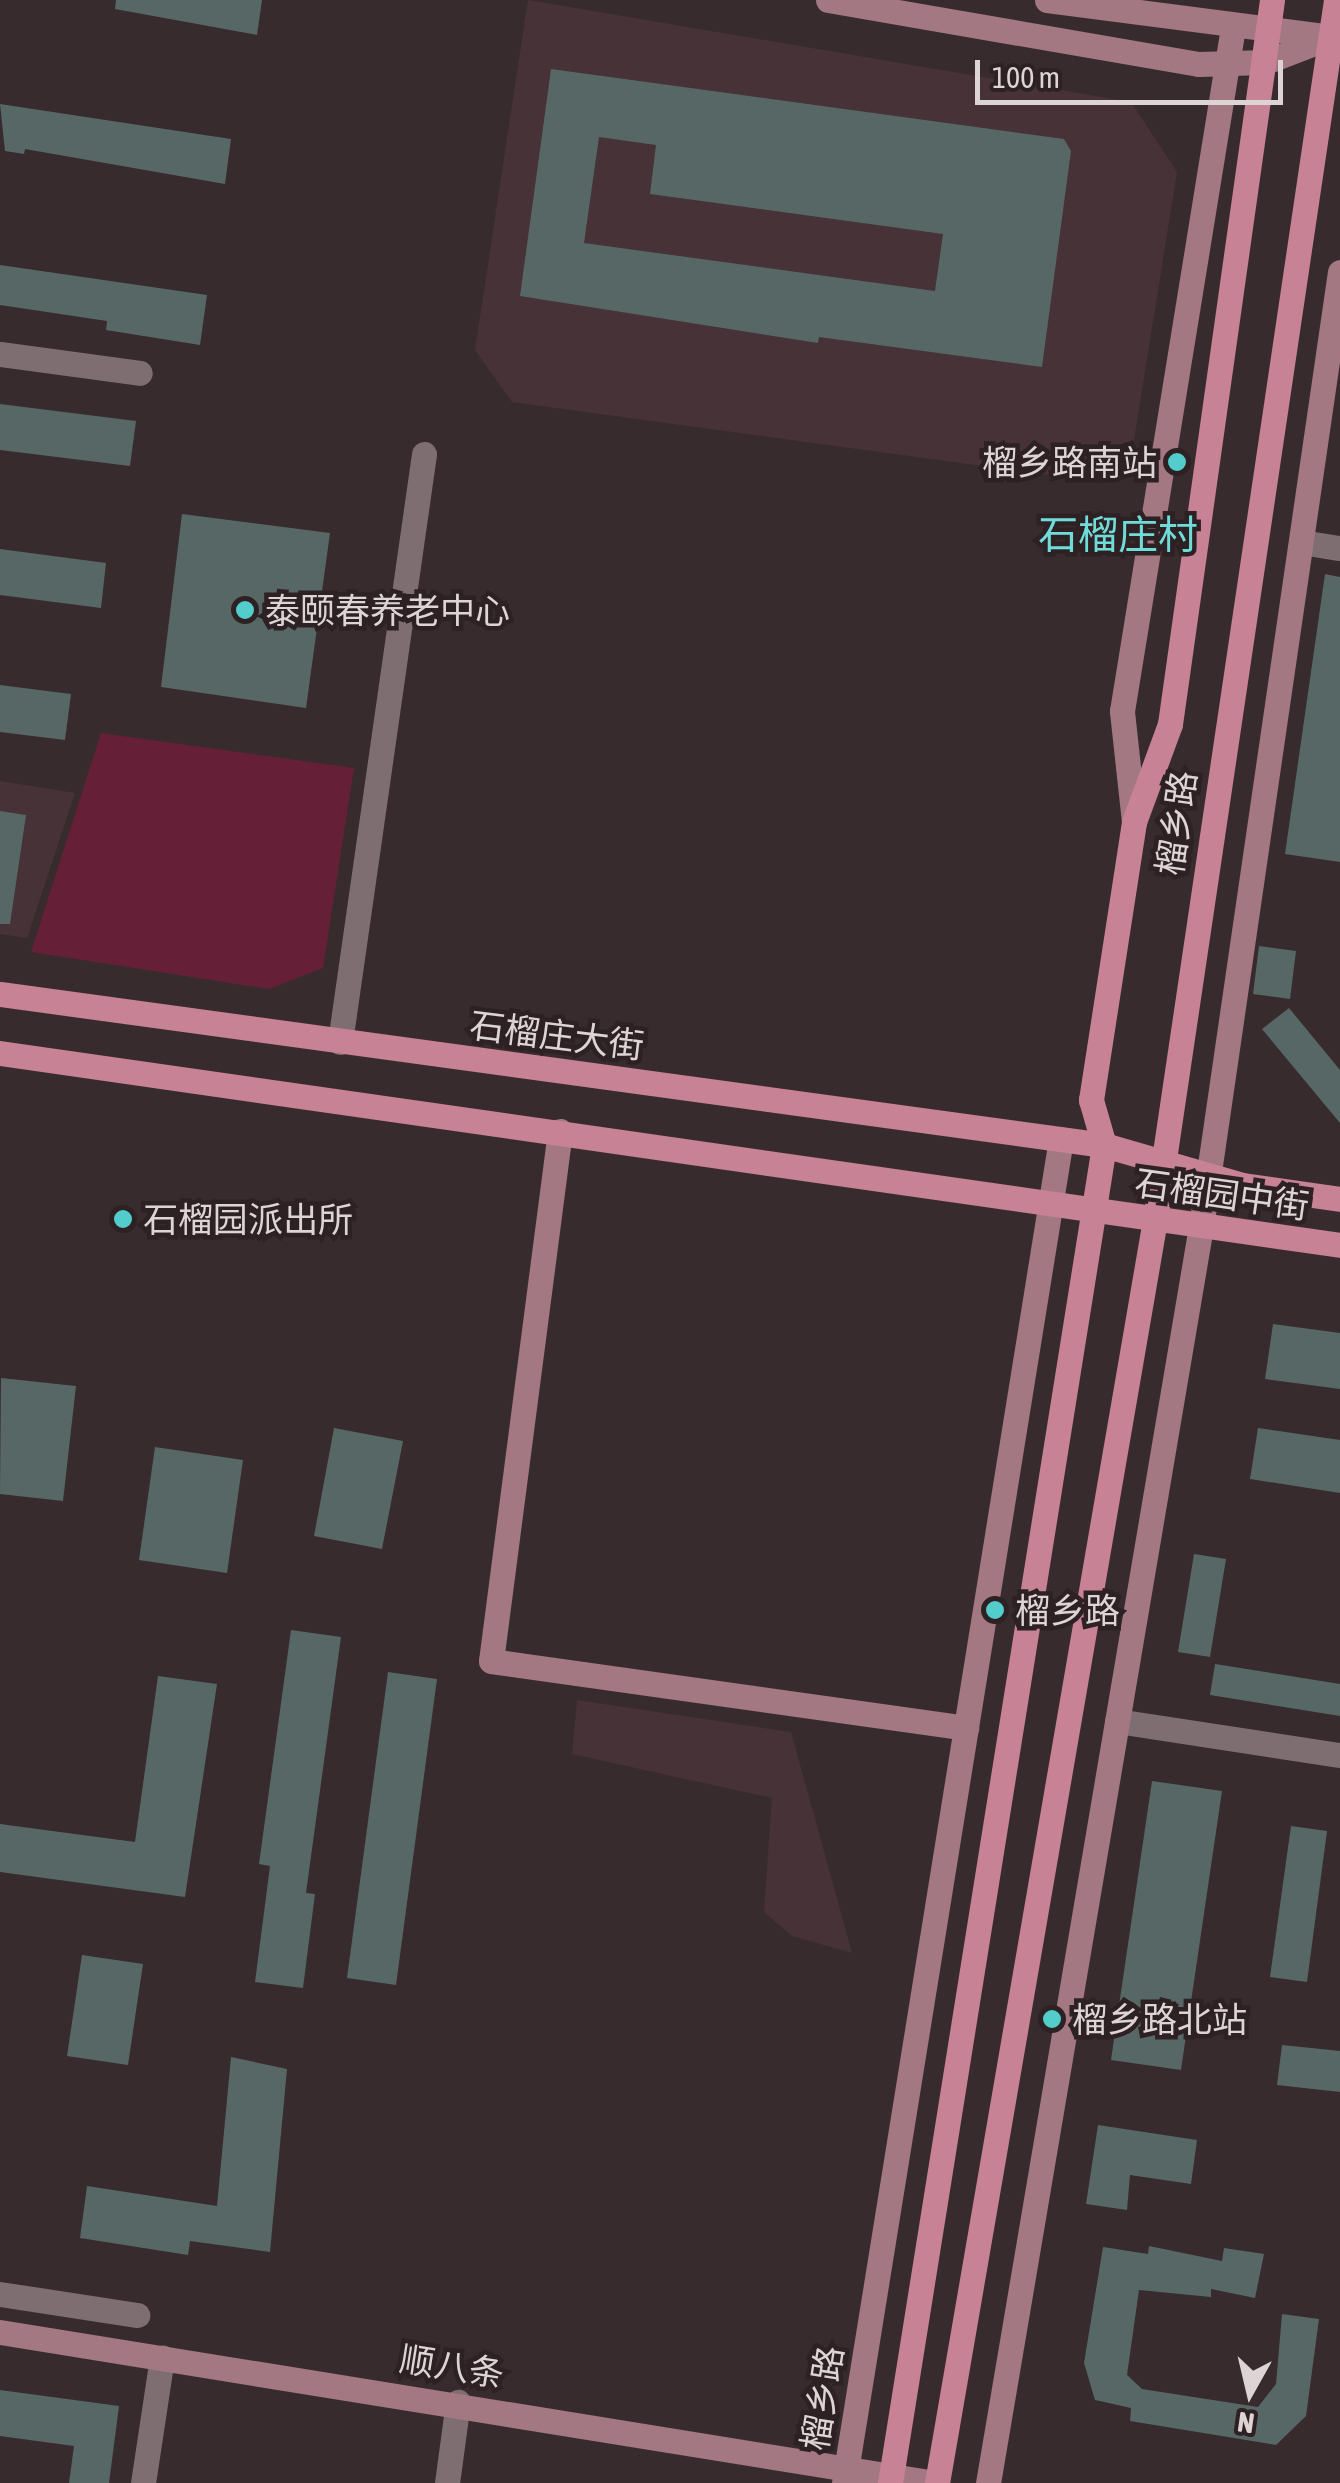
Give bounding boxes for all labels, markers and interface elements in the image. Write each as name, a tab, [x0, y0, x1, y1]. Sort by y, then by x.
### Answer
scale bar	[980, 40, 1288, 102]
text: 100 m	[992, 60, 1060, 94]
place label: 榴乡路南站	[982, 441, 1157, 483]
marker: 榴乡路南站	[1166, 451, 1188, 473]
district label: 石榴庄村	[1038, 511, 1198, 559]
place label: 泰颐春养老中心	[265, 589, 510, 631]
marker: 泰颐春养老中心	[234, 599, 256, 621]
street label: 榴乡路	[1148, 768, 1204, 878]
street label: 石榴庄大街	[468, 1003, 646, 1067]
street label: 石榴园中街	[1132, 1161, 1312, 1227]
place label: 石榴园派出所	[143, 1198, 353, 1240]
marker: 石榴园派出所	[112, 1208, 134, 1230]
place label: 榴乡路	[1015, 1589, 1120, 1631]
marker: 榴乡路	[984, 1599, 1006, 1621]
place label: 榴乡路北站	[1072, 1998, 1247, 2040]
marker: 榴乡路北站	[1041, 2008, 1063, 2030]
street label: 顺八条	[397, 2337, 507, 2395]
street label: 榴乡路	[793, 2343, 851, 2453]
north arrow	[1200, 2343, 1300, 2443]
text: N	[1235, 2406, 1256, 2440]

